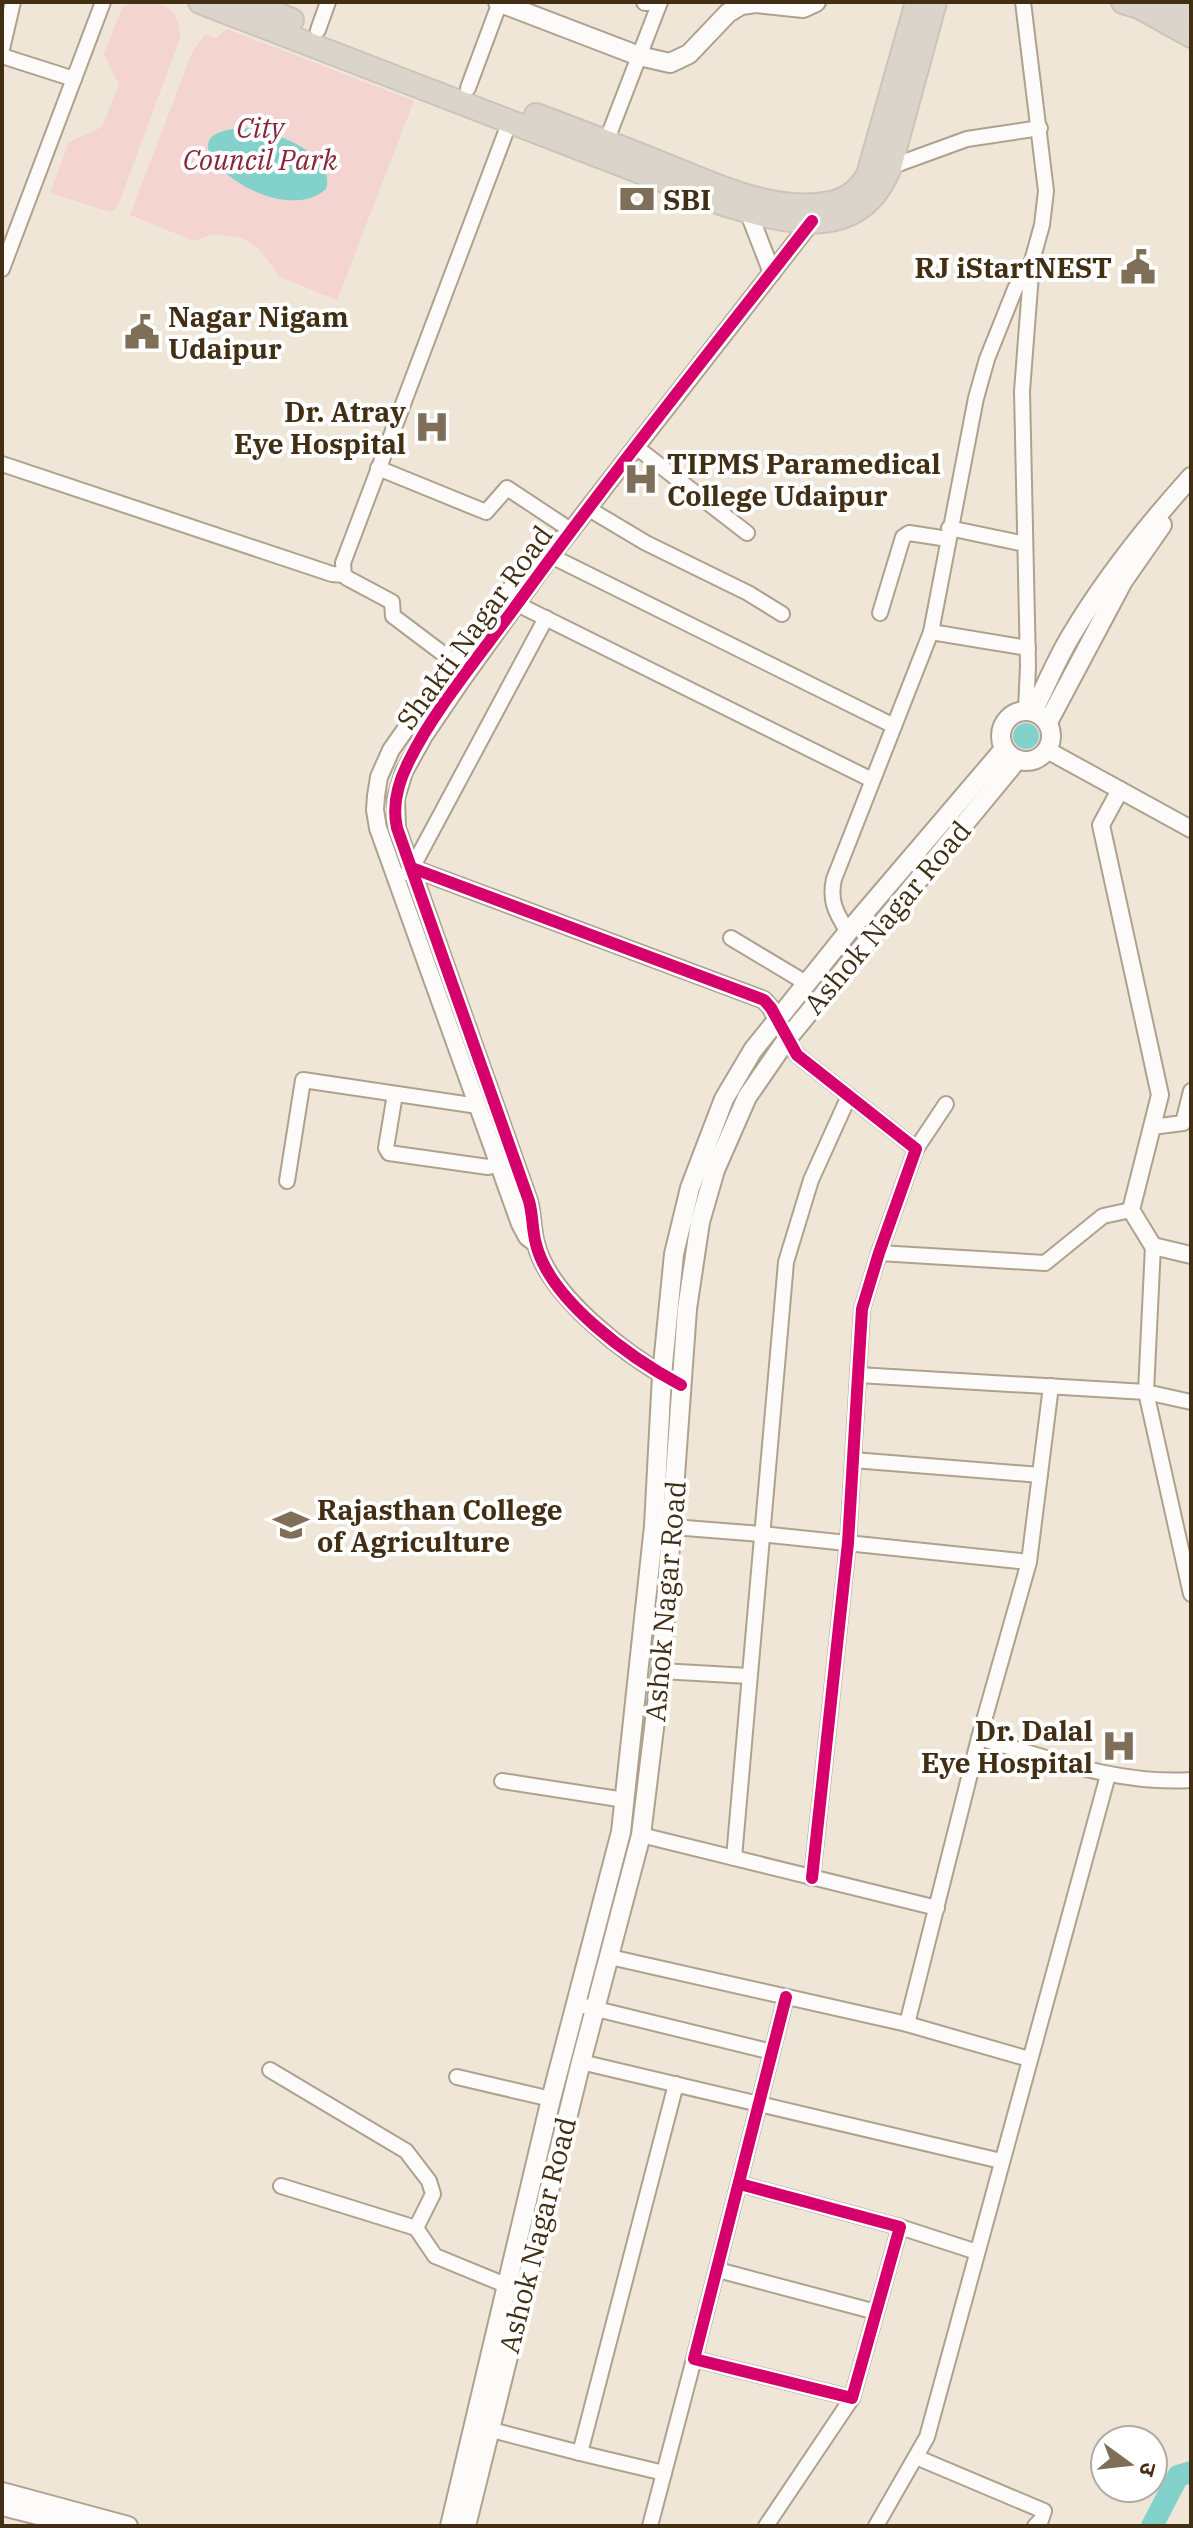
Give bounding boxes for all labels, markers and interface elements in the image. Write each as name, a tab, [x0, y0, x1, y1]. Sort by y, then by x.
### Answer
park label: City Council Park	[183, 109, 337, 178]
bank icon: SBI	[618, 180, 656, 218]
place label: SBI	[663, 181, 711, 218]
public building icon: RJ iStartNEST	[1119, 248, 1157, 286]
place label: RJ iStartNEST	[914, 249, 1112, 286]
place label: Nagar Nigam Udaipur	[168, 298, 349, 367]
public building icon: Nagar Nigam Udaipur	[123, 313, 161, 351]
place label: Dr. Atray Eye Hospital	[234, 393, 406, 462]
hospital icon: Dr. Atray Eye Hospital	[413, 408, 451, 446]
place label: TIPMS Paramedical College Udaipur	[667, 445, 941, 514]
hospital icon: TIPMS Paramedical College Udaipur	[622, 460, 660, 498]
street label: Shakti Nagar Road	[387, 518, 561, 736]
street label: Ashok Nagar Road	[795, 812, 979, 1022]
street label: Ashok Nagar Road	[636, 1479, 694, 1723]
place label: Rajasthan College of Agriculture	[317, 1491, 563, 1560]
school or university icon: Rajasthan College of Agriculture	[272, 1506, 310, 1544]
place label: Dr. Dalal Eye Hospital	[921, 1712, 1093, 1781]
hospital icon: Dr. Dalal Eye Hospital	[1100, 1727, 1138, 1765]
street label: Ashok Nagar Road	[490, 2113, 584, 2357]
north arrow	[1089, 2424, 1169, 2504]
text: उ	[1133, 2459, 1164, 2480]

